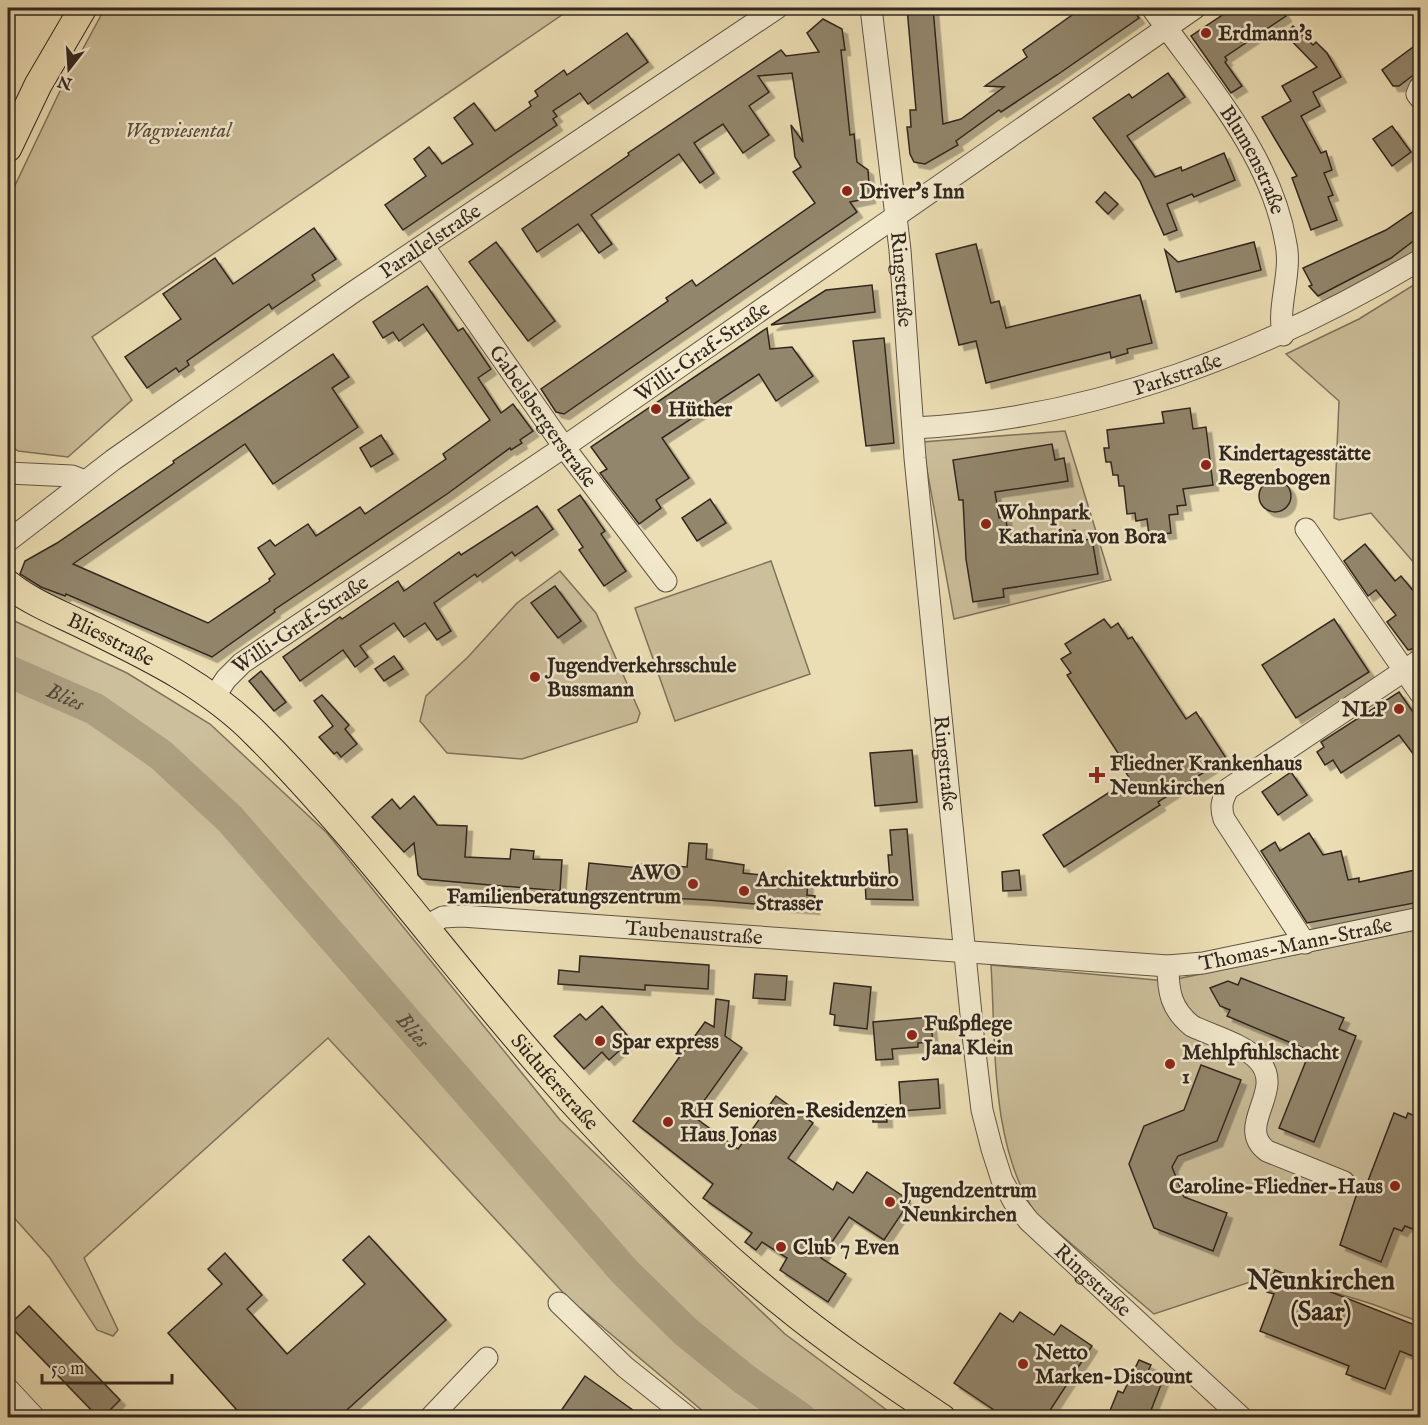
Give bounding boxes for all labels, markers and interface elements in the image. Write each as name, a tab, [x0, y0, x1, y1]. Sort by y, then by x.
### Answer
place label: Erdmann's	[1218, 21, 1312, 48]
marker: Erdmann's	[1199, 26, 1213, 40]
north arrow	[39, 39, 99, 99]
text: N	[56, 70, 76, 93]
street label: Blumenstraße	[1213, 101, 1290, 218]
park label: Wagwiesental	[125, 118, 233, 145]
place label: Driver's Inn	[859, 179, 965, 206]
marker: Driver's Inn	[840, 184, 854, 198]
street label: Parallelstraße	[375, 198, 487, 286]
street label: Ringstraße	[883, 230, 918, 328]
street label: Willi-Graf-Straße	[630, 296, 776, 409]
street label: Gabelsbergerstraße	[482, 340, 602, 494]
street label: Parkstraße	[1131, 347, 1227, 403]
place label: Hüther	[668, 397, 733, 424]
marker: Hüther	[649, 402, 663, 416]
place label: Kindertagesstätte Regenbogen	[1218, 441, 1371, 492]
marker: Kindertagesstätte Regenbogen	[1199, 458, 1213, 472]
place label: Wohnpark Katharina von Bora	[997, 500, 1167, 551]
marker: Wohnpark Katharina von Bora	[979, 517, 993, 531]
street label: Willi-Graf-Straße	[227, 570, 374, 681]
street label: Bliesstraße	[62, 607, 159, 674]
place label: Jugendverkehrsschule Bussmann	[544, 653, 737, 704]
marker: Jugendverkehrsschule Bussmann	[528, 670, 542, 684]
water label: Blies	[42, 677, 89, 719]
place label: NLP	[1341, 697, 1388, 724]
marker: NLP	[1392, 702, 1406, 716]
street label: Ringstraße	[926, 714, 963, 813]
place label: Fliedner Krankenhaus Neunkirchen	[1109, 751, 1302, 802]
marker: Fliedner Krankenhaus Neunkirchen	[1088, 766, 1106, 784]
place label: AWO Familienberatungszentrum	[447, 860, 682, 911]
place label: Architekturbüro Strasser	[755, 867, 899, 918]
marker: AWO Familienberatungszentrum	[686, 877, 700, 891]
marker: Architekturbüro Strasser	[737, 884, 751, 898]
street label: Thomas-Mann-Straße	[1197, 912, 1395, 978]
street label: Taubenaustraße	[624, 916, 764, 952]
water label: Blies	[389, 1007, 436, 1055]
place label: Fußpflege Jana Klein	[921, 1011, 1013, 1062]
marker: Fußpflege Jana Klein	[905, 1028, 919, 1042]
street label: Süduferstraße	[504, 1029, 604, 1137]
place label: Spar express	[612, 1029, 719, 1056]
marker: Spar express	[593, 1034, 607, 1048]
place label: Mehlpfuhlschacht 1	[1182, 1040, 1340, 1091]
marker: Mehlpfuhlschacht 1	[1163, 1057, 1177, 1071]
place label: RH Senioren-Residenzen Haus Jonas	[680, 1098, 906, 1149]
marker: RH Senioren-Residenzen Haus Jonas	[661, 1115, 675, 1129]
place label: Caroline-Fliedner-Haus	[1169, 1174, 1383, 1201]
place label: Jugendzentrum Neunkirchen	[899, 1178, 1038, 1229]
marker: Caroline-Fliedner-Haus	[1388, 1179, 1402, 1193]
marker: Jugendzentrum Neunkirchen	[883, 1195, 897, 1209]
place label: Club 7 Even	[793, 1235, 899, 1262]
street label: Ringstraße	[1048, 1239, 1137, 1324]
marker: Club 7 Even	[774, 1240, 788, 1254]
district label: Neunkirchen (Saar)	[1246, 1265, 1395, 1330]
place label: Netto Marken-Discount	[1034, 1340, 1193, 1391]
scale bar	[42, 1347, 172, 1385]
marker: Netto Marken-Discount	[1016, 1357, 1030, 1371]
text: 50 m	[51, 1358, 84, 1381]

